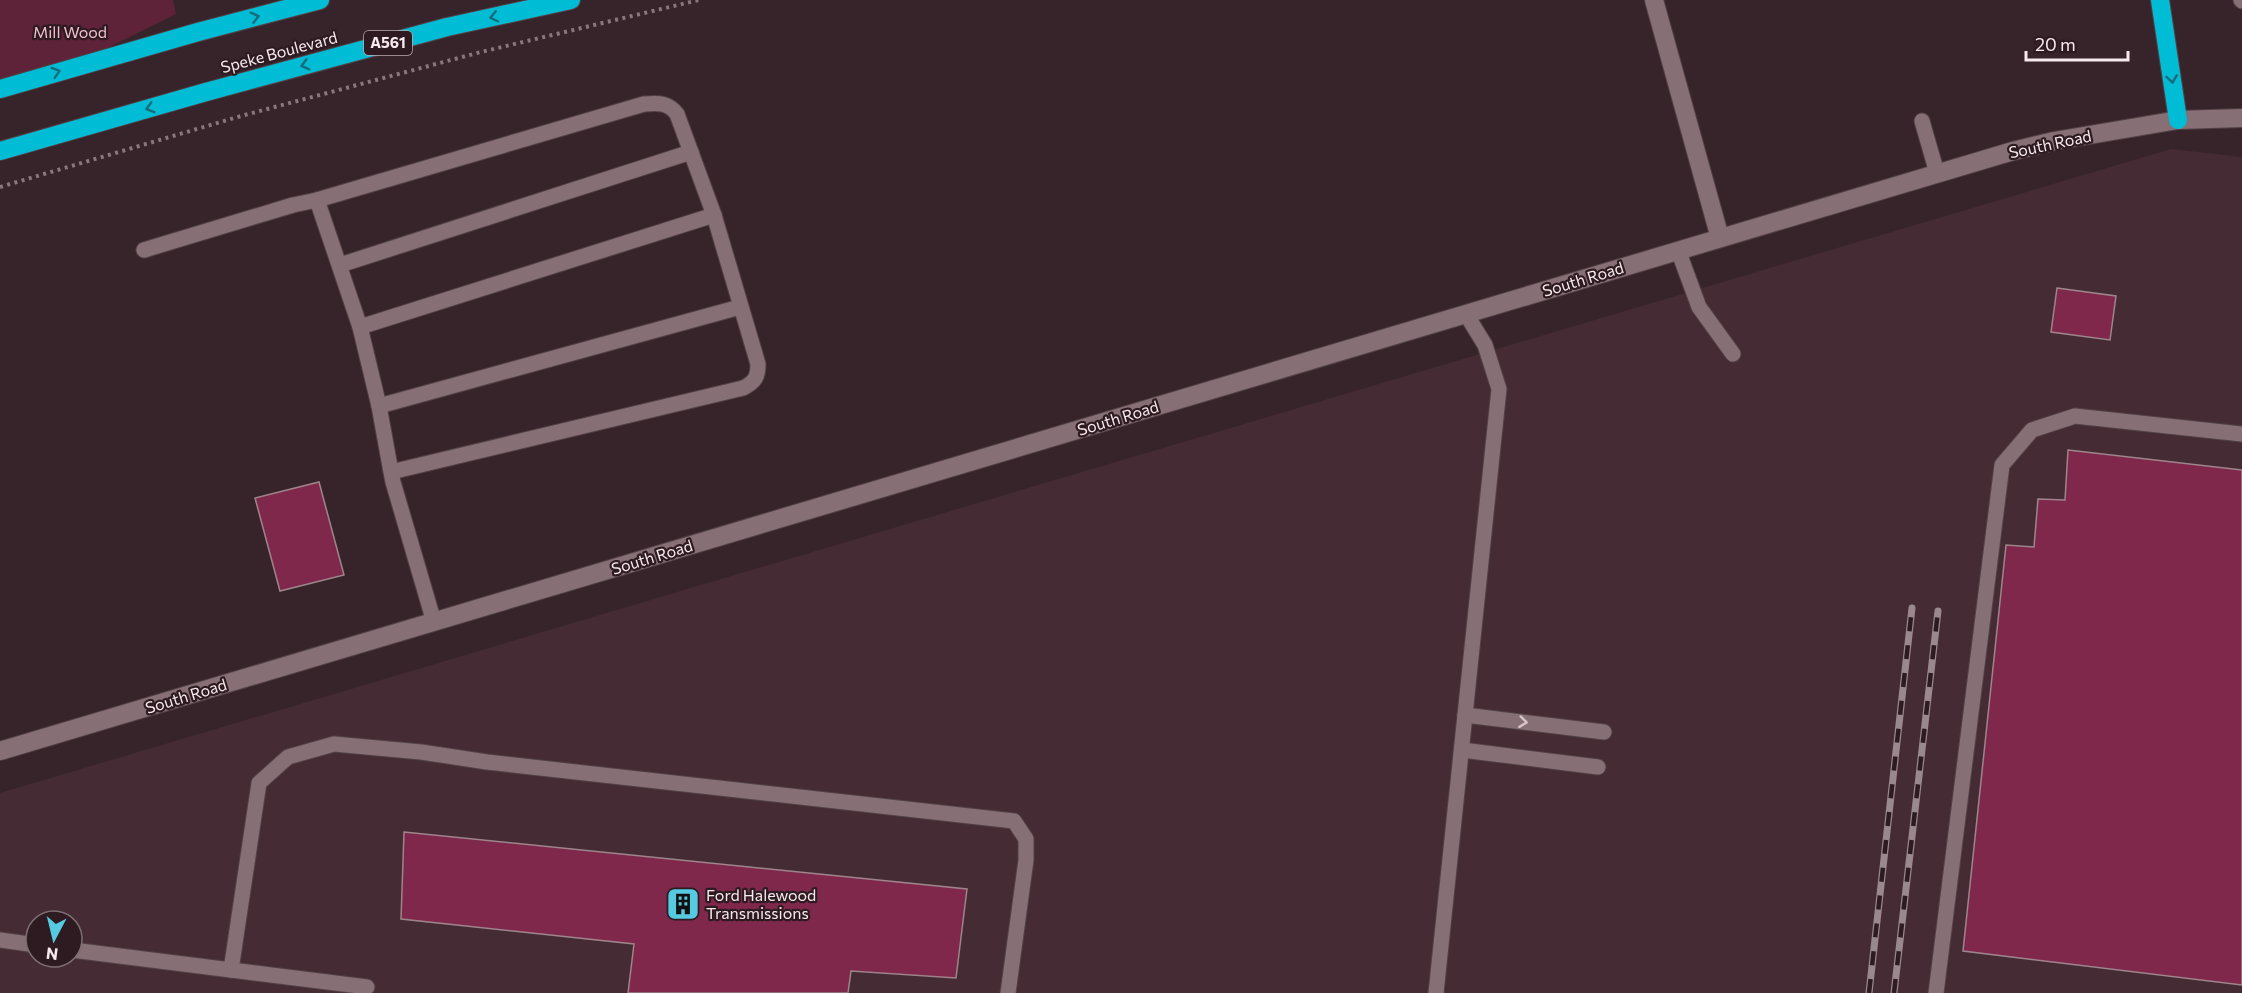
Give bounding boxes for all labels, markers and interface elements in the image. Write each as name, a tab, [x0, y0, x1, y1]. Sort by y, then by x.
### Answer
one-way arrow	[489, 10, 499, 23]
one-way arrow	[250, 12, 260, 25]
park label: Mill Wood	[33, 22, 107, 41]
scale bar	[2026, 24, 2128, 62]
street label: Speke Boulevard	[218, 27, 339, 76]
road number: A561	[364, 31, 412, 55]
text: 20 m	[2035, 33, 2076, 55]
one-way arrow	[300, 58, 310, 71]
one-way arrow	[50, 67, 61, 79]
one-way arrow	[2165, 74, 2177, 83]
one-way arrow	[145, 101, 156, 113]
street label: South Road	[2007, 125, 2093, 162]
street label: South Road	[1540, 257, 1626, 300]
street label: South Road	[1075, 396, 1161, 439]
street label: South Road	[609, 535, 695, 578]
street label: South Road	[143, 674, 229, 717]
one-way arrow	[1519, 715, 1528, 727]
place label: Ford Halewood Transmissions	[706, 885, 816, 922]
building icon: Ford Halewood Transmissions	[665, 886, 701, 922]
north arrow	[24, 909, 84, 969]
text: N	[45, 944, 59, 965]

